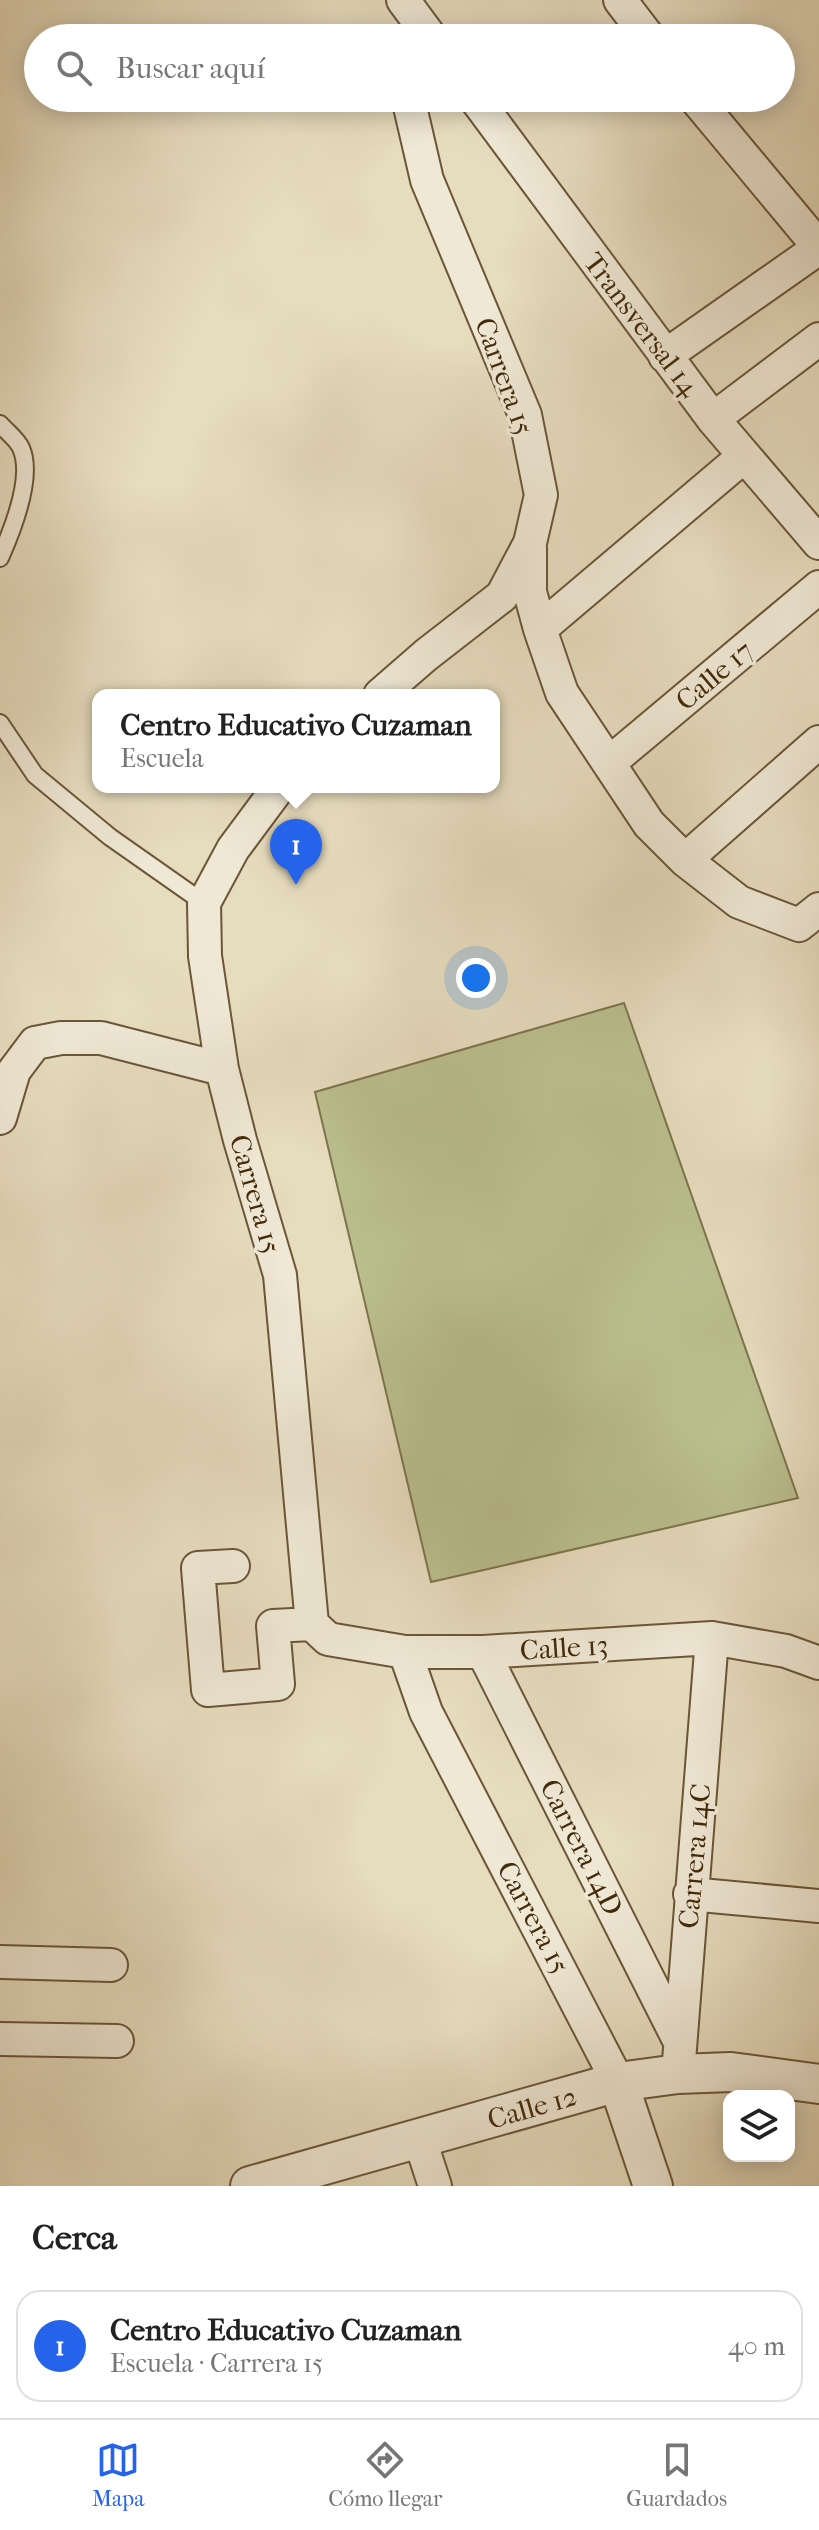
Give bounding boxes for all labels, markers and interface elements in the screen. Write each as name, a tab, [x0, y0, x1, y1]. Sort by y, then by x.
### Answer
search box	[24, 24, 795, 112]
icon: search	[52, 46, 96, 90]
text: Buscar aquí	[116, 51, 265, 86]
street label: Transversal 14	[577, 246, 707, 404]
street label: Carrera 15	[468, 313, 541, 439]
street label: Calle 17	[669, 634, 760, 717]
popup	[92, 689, 500, 793]
text: Centro Educativo Cuzaman	[120, 708, 472, 743]
text: Escuela	[120, 743, 204, 774]
pin: 1	[270, 819, 322, 885]
your location	[456, 958, 496, 998]
street label: Carrera 15	[223, 1131, 288, 1257]
street label: Calle 13	[519, 1628, 609, 1667]
street label: Carrera 14D	[533, 1774, 630, 1921]
street label: Carrera 14C	[672, 1782, 717, 1930]
street label: Carrera 15	[490, 1856, 577, 1979]
street label: Calle 12	[484, 2079, 581, 2136]
map controls	[723, 2090, 795, 2162]
button: layers	[723, 2090, 795, 2162]
text: Cerca	[32, 2218, 117, 2258]
text: Centro Educativo Cuzaman	[110, 2313, 461, 2348]
text: 1	[55, 2331, 65, 2362]
text: 40 m	[728, 2331, 785, 2362]
text: Escuela · Carrera 15	[110, 2348, 323, 2379]
tab: Mapa	[92, 2438, 144, 2512]
tab: Cómo llegar	[328, 2438, 442, 2512]
tab: Guardados	[626, 2438, 727, 2512]

